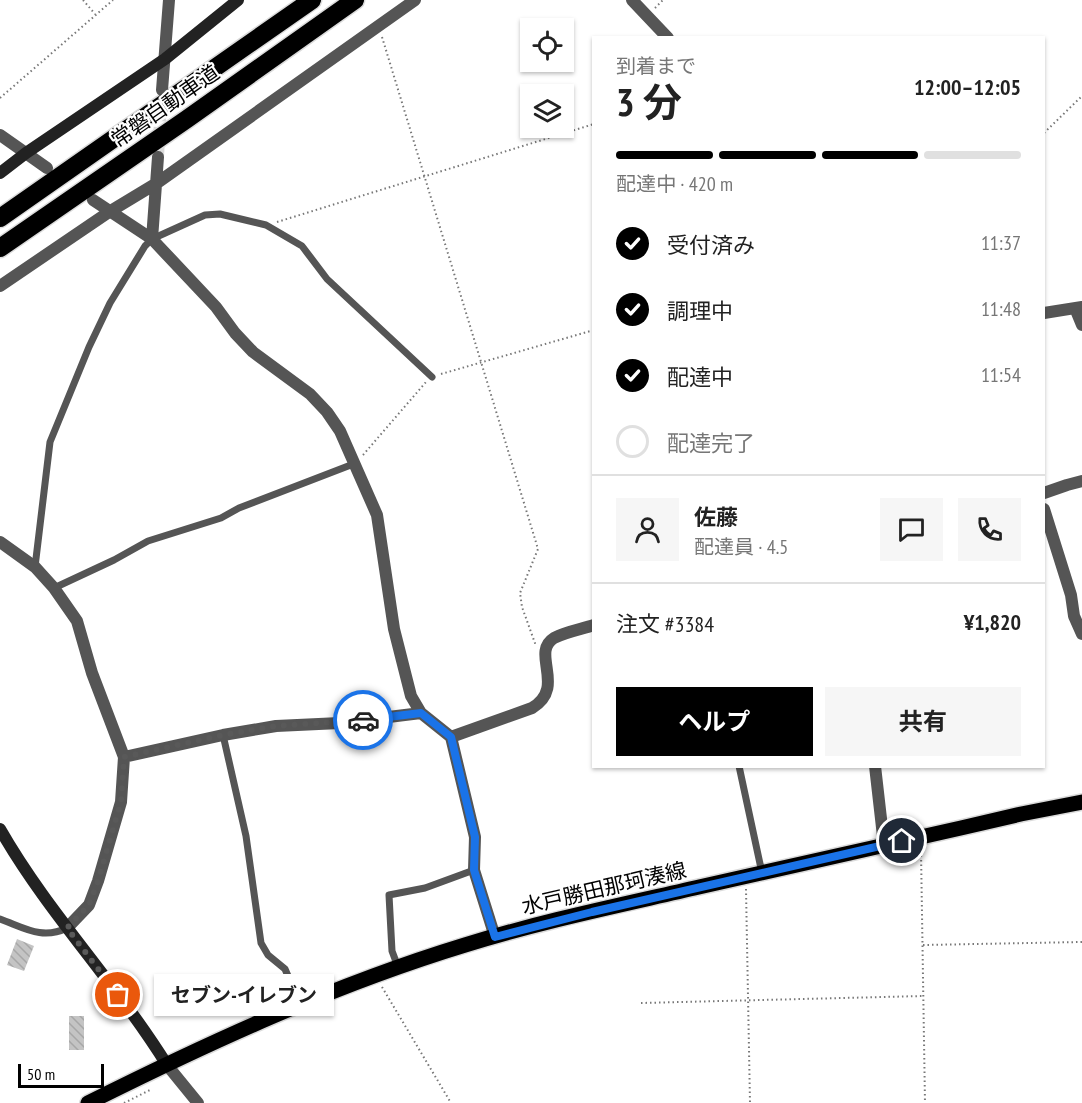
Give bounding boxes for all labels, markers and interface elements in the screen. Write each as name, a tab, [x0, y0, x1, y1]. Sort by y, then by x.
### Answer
map controls	[520, 18, 574, 138]
button: locate	[520, 18, 574, 72]
text: 到着まで	[616, 53, 696, 79]
street label: 常磐自動車道	[106, 59, 224, 153]
text: 12:00–12:05	[914, 73, 1021, 101]
text: 3 分	[616, 76, 682, 127]
button: layers	[520, 84, 574, 138]
text: 配達中 · 420 m	[616, 171, 733, 197]
icon: check	[616, 227, 649, 260]
text: 11:37	[981, 230, 1021, 256]
text: 受付済み	[667, 231, 755, 259]
icon: check	[616, 293, 649, 326]
text: 11:48	[981, 296, 1021, 322]
text: 調理中	[667, 297, 733, 325]
icon: check	[616, 359, 649, 392]
text: 11:54	[981, 362, 1021, 388]
text: 配達中	[667, 363, 733, 391]
text: 配達完了	[667, 429, 755, 457]
button: person	[616, 498, 679, 561]
button: chat	[880, 498, 943, 561]
button: phone	[958, 498, 1021, 561]
text: 佐藤	[694, 503, 738, 531]
text: 配達員 · 4.5	[694, 534, 788, 560]
text: ¥1,820	[964, 608, 1021, 636]
text: 注文 #3384	[616, 610, 714, 638]
button: ヘルプ	[616, 687, 813, 756]
button: 共有	[825, 687, 1021, 756]
courier	[333, 690, 393, 750]
icon: car	[347, 704, 380, 737]
pin	[876, 815, 927, 866]
icon: home	[885, 824, 918, 857]
street label: 水戸勝田那珂湊線	[519, 856, 689, 920]
pin	[92, 969, 143, 1020]
callout: セブン-イレブン	[154, 974, 334, 1016]
icon: bag	[101, 978, 134, 1011]
text: セブン-イレブン	[171, 982, 317, 1008]
scale bar	[18, 1061, 104, 1088]
text: 50 m	[27, 1064, 55, 1084]

